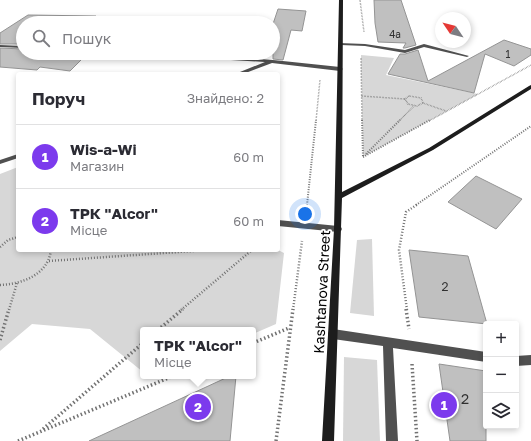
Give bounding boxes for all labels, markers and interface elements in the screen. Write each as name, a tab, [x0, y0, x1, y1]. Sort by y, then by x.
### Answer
north arrow	[435, 12, 471, 48]
search box	[16, 16, 280, 60]
icon: search	[30, 27, 52, 49]
house number: 4а	[389, 28, 401, 40]
text: Пошук	[62, 29, 111, 47]
house number: 1	[506, 48, 511, 60]
text: Поруч	[32, 88, 85, 109]
text: Знайдено: 2	[187, 90, 264, 106]
text: Wis-a-Wi	[70, 140, 137, 158]
text: 1	[42, 149, 48, 165]
text: 60 m	[233, 149, 264, 165]
text: Магазин	[70, 158, 124, 174]
text: ТРК "Alcor"	[70, 204, 158, 222]
your location	[295, 204, 315, 224]
text: 2	[41, 213, 49, 229]
text: 60 m	[233, 213, 264, 229]
text: Місце	[70, 222, 107, 238]
street label: Kashtanova Street	[310, 230, 333, 354]
house number: 2	[442, 279, 449, 294]
map controls	[483, 321, 519, 429]
button: +	[483, 321, 519, 357]
popup	[140, 327, 256, 379]
text: ТРК "Alcor"	[154, 336, 242, 354]
text: Місце	[154, 354, 191, 370]
button: −	[483, 357, 519, 393]
pin: 1	[431, 390, 457, 420]
house number: 2	[461, 390, 469, 407]
pin: 2	[185, 392, 211, 422]
button: layers	[483, 393, 519, 429]

